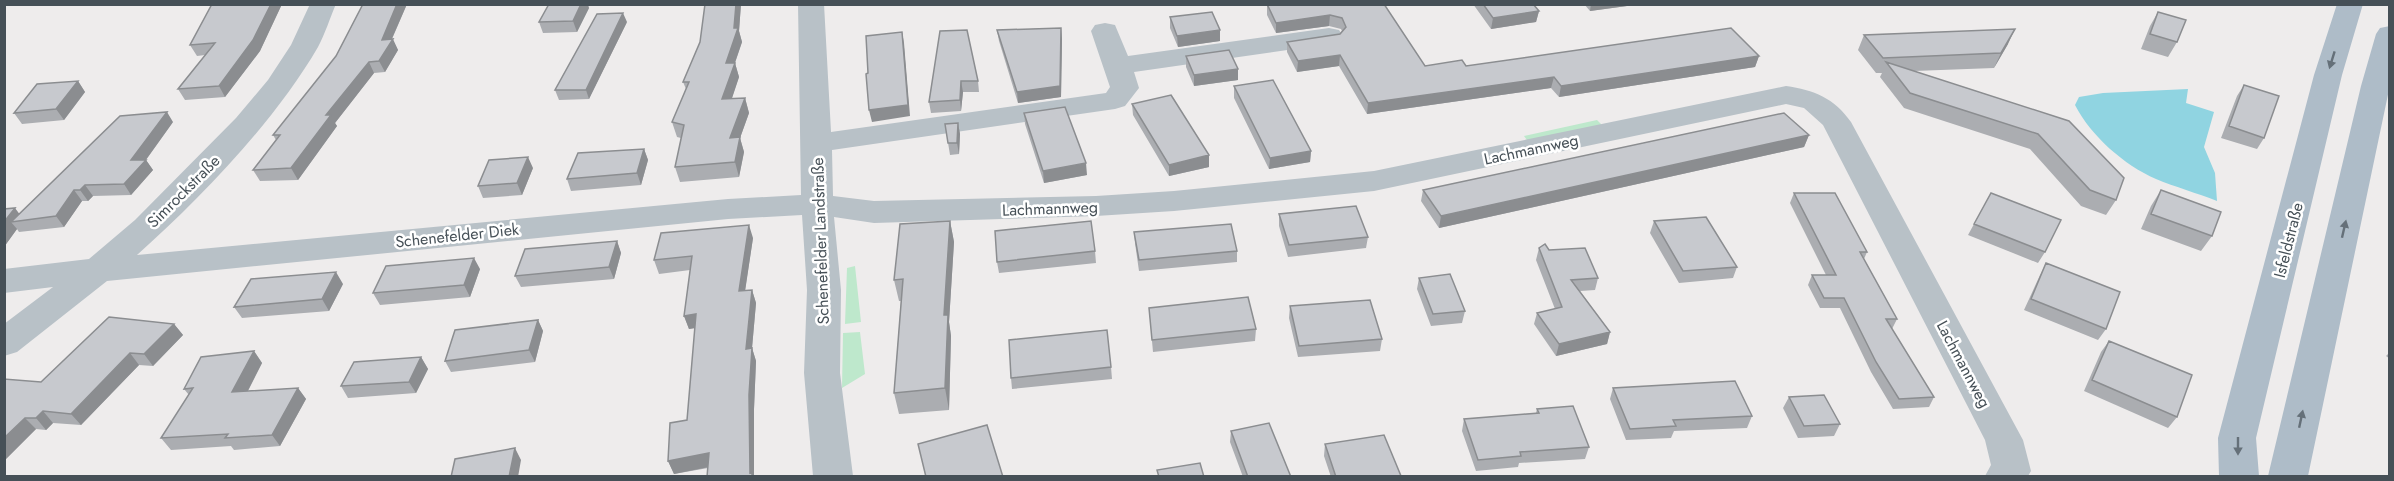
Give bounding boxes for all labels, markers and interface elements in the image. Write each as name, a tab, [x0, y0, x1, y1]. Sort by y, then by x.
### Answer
one-way arrow	[2327, 51, 2336, 69]
street label: Lachmannweg	[1482, 128, 1580, 171]
street label: Simrockstraße	[142, 150, 225, 233]
street label: Schenefelder Landstraße	[806, 157, 835, 325]
street label: Lachmannweg	[1002, 195, 1098, 222]
street label: Isfeldstraße	[2268, 200, 2309, 280]
street label: Schenefelder Diek	[394, 217, 521, 253]
one-way arrow	[2340, 220, 2350, 239]
street label: Lachmannweg	[1931, 317, 1996, 412]
one-way arrow	[2297, 410, 2306, 429]
one-way arrow	[2233, 437, 2243, 456]

